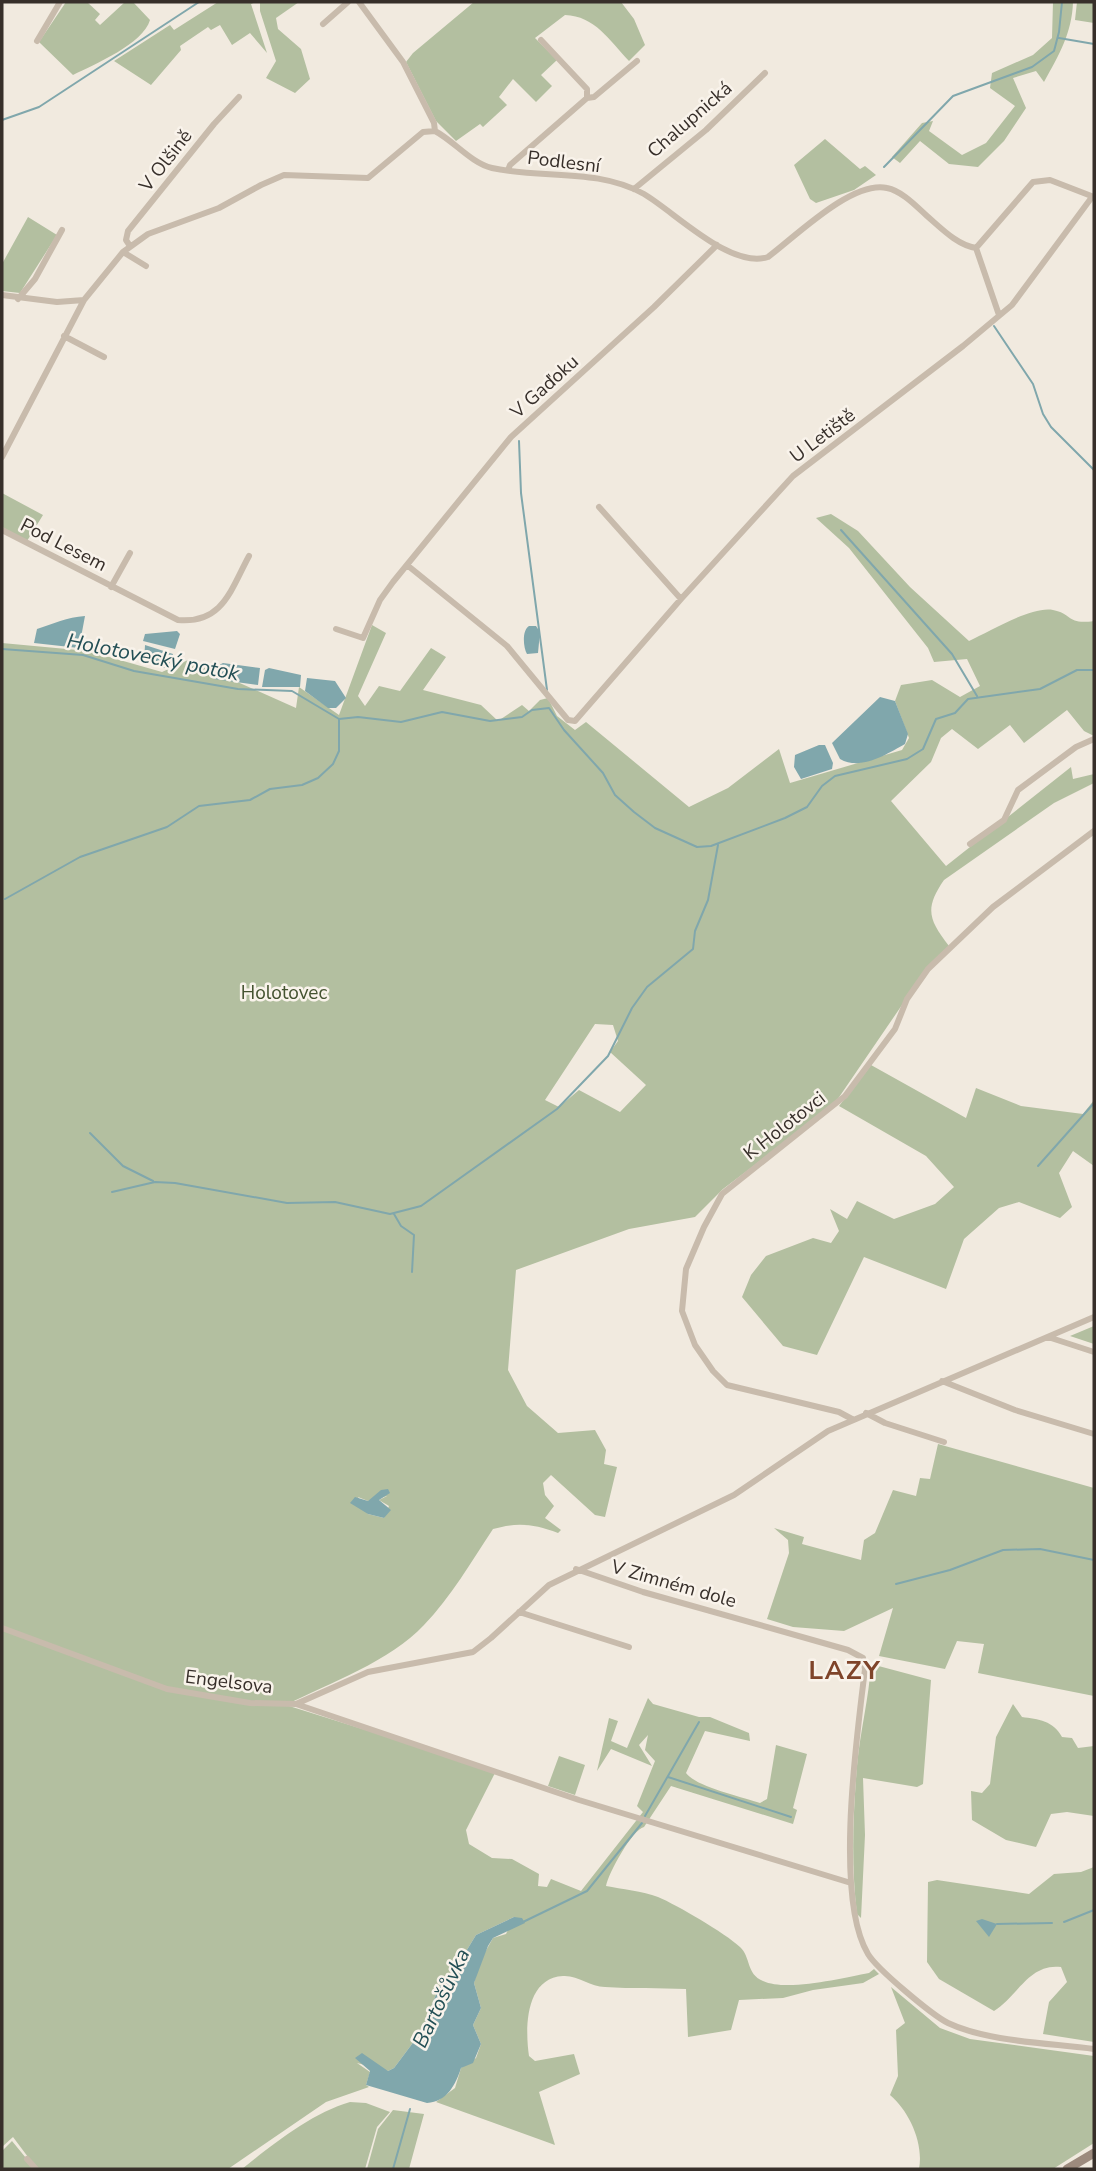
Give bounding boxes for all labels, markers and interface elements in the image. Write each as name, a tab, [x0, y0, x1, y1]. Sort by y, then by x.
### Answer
street label: Chalupnická	[642, 76, 738, 164]
street label: V Olšině	[133, 124, 198, 198]
street label: Podlesní	[526, 145, 603, 180]
street label: V Gaďoku	[504, 349, 584, 425]
street label: U Letiště	[785, 403, 861, 469]
street label: Pod Lesem	[16, 512, 111, 578]
water label: Holotovecký potok	[64, 627, 242, 688]
park label: Holotovec	[241, 980, 327, 1006]
street label: K Holotovci	[738, 1085, 831, 1166]
street label: V Zimném dole	[607, 1553, 739, 1614]
district label: LAZY	[808, 1653, 882, 1688]
street label: Engelsova	[184, 1664, 274, 1700]
water label: Bartošůvka	[406, 1944, 476, 2052]

